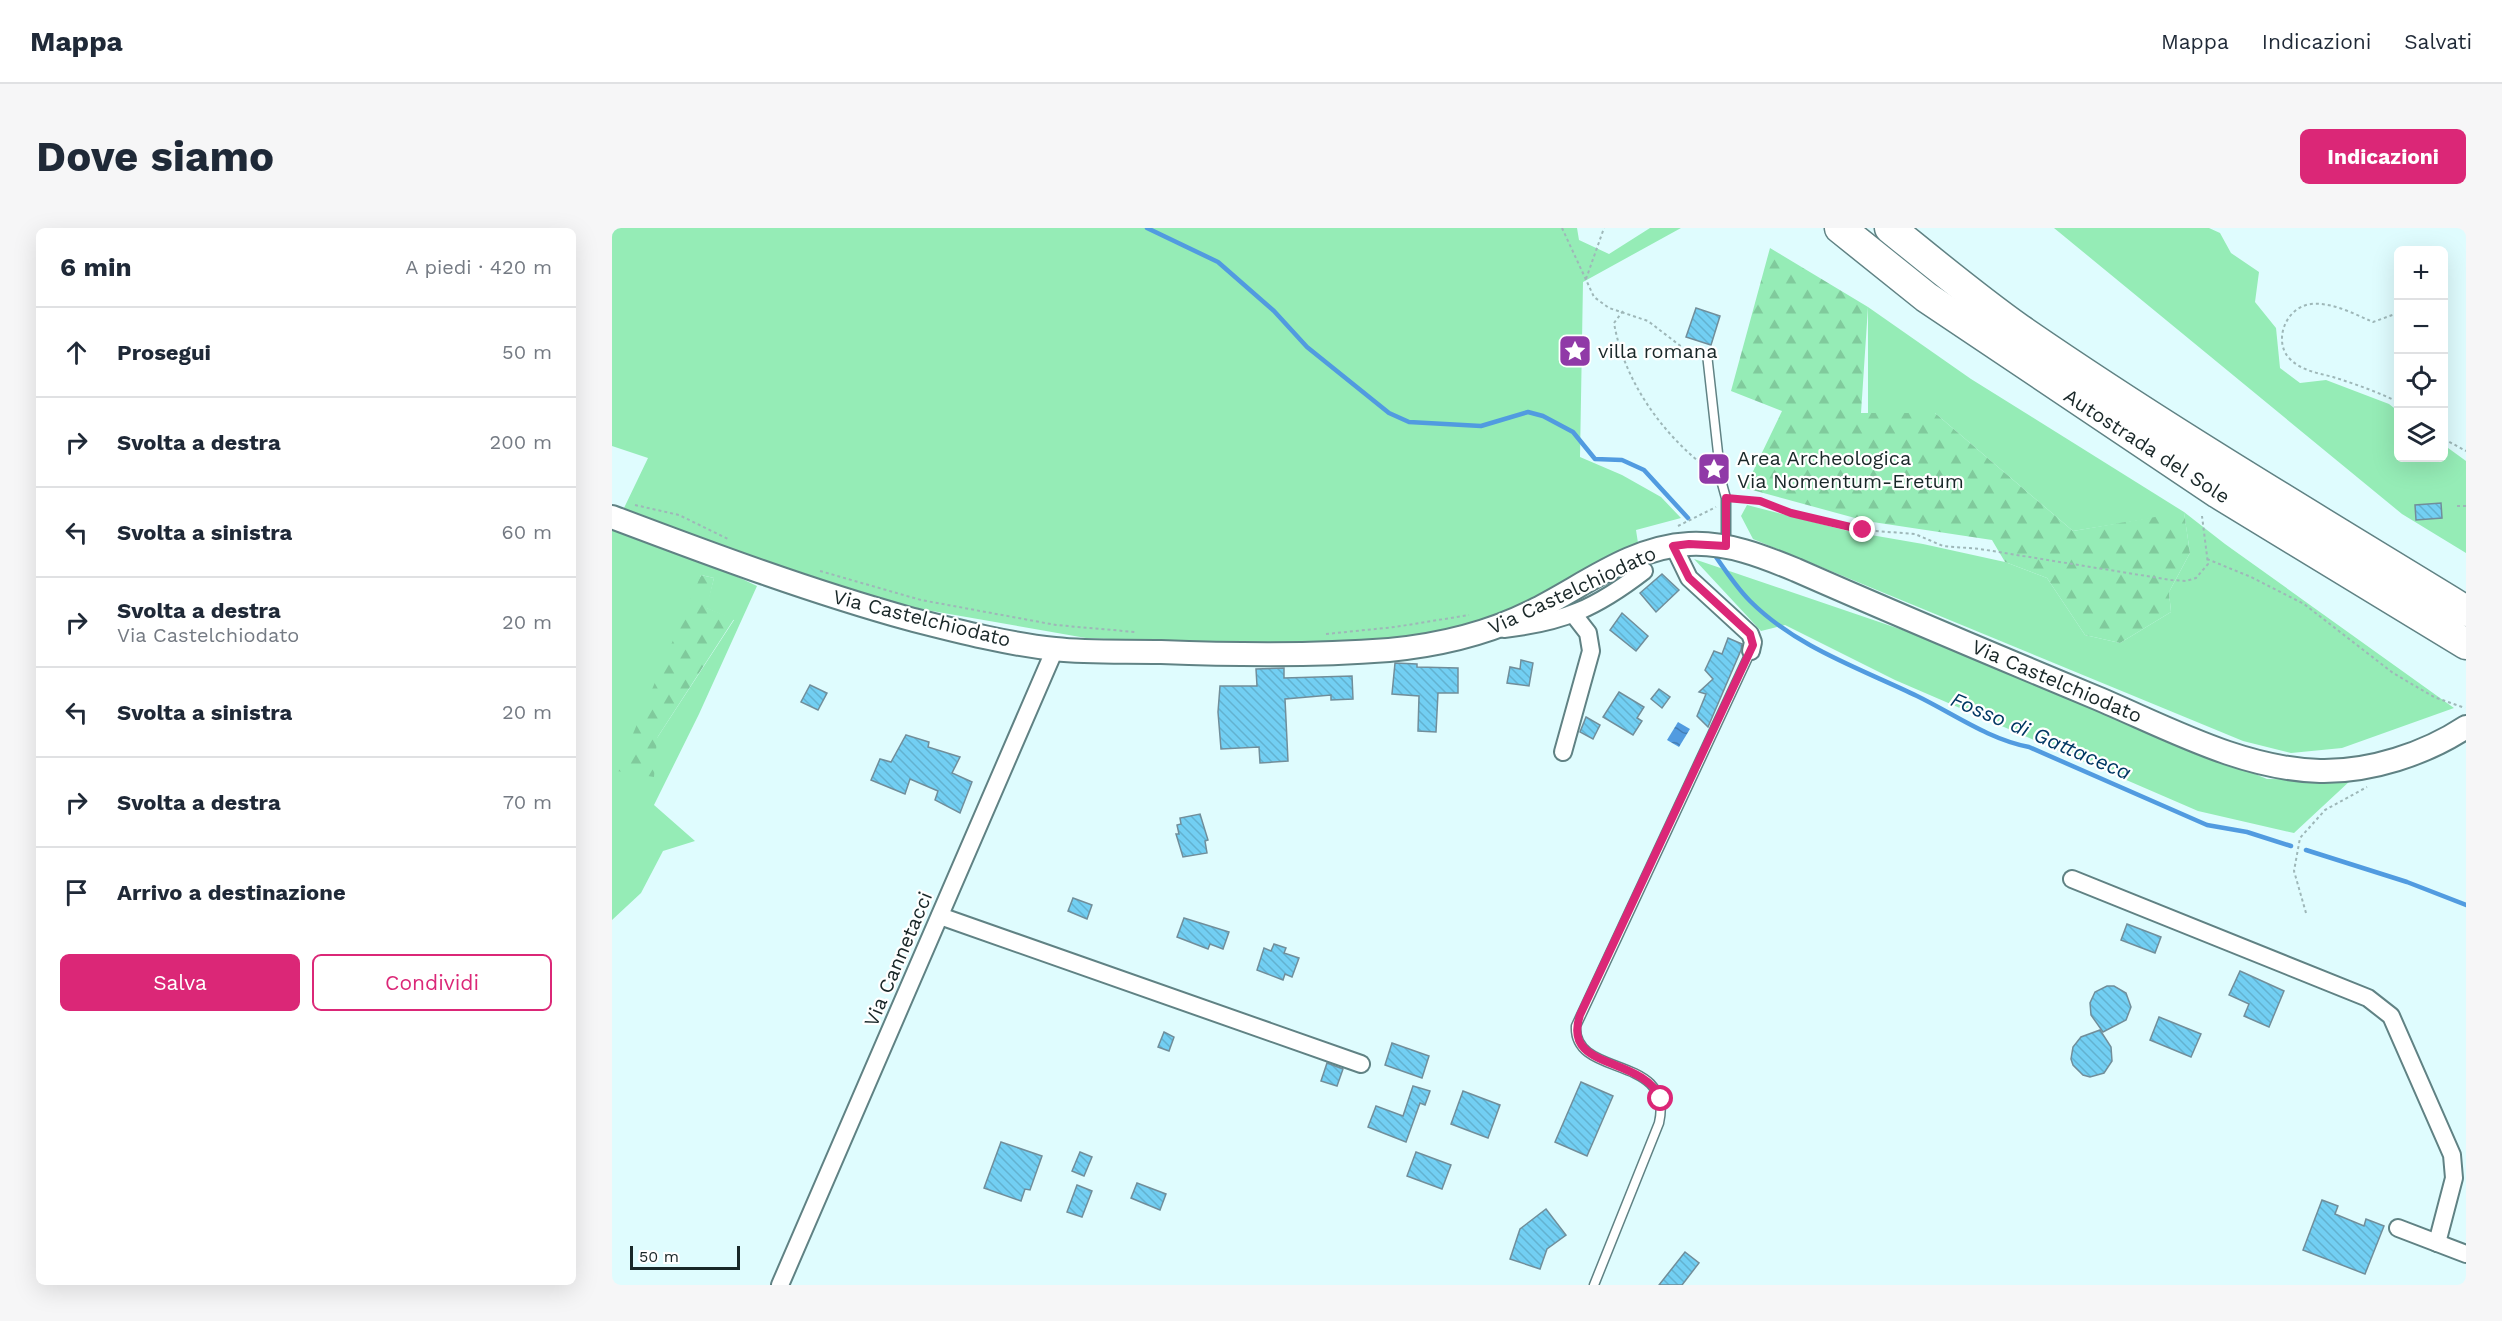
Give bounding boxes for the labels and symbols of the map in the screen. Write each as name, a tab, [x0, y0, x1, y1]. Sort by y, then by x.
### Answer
place icon: villa romana	[1557, 333, 1593, 369]
place label: villa romana	[1598, 339, 1718, 363]
street label: Autostrada del Sole	[2060, 383, 2234, 509]
place label: Area Archeologica Via Nomentum-Eretum	[1737, 446, 1964, 493]
place icon: Area Archeologica Via Nomentum-Eretum	[1696, 451, 1732, 487]
route end	[1849, 516, 1875, 542]
street label: Via Castelchiodato	[1484, 541, 1660, 639]
street label: Via Castelchiodato	[831, 584, 1013, 652]
street label: Via Castelchiodato	[1968, 634, 2146, 728]
water label: Fosso di Gattaceca	[1947, 686, 2135, 785]
street label: Via Cannetacci	[859, 888, 937, 1030]
route start	[1647, 1085, 1673, 1111]
scale bar	[630, 1243, 740, 1270]

